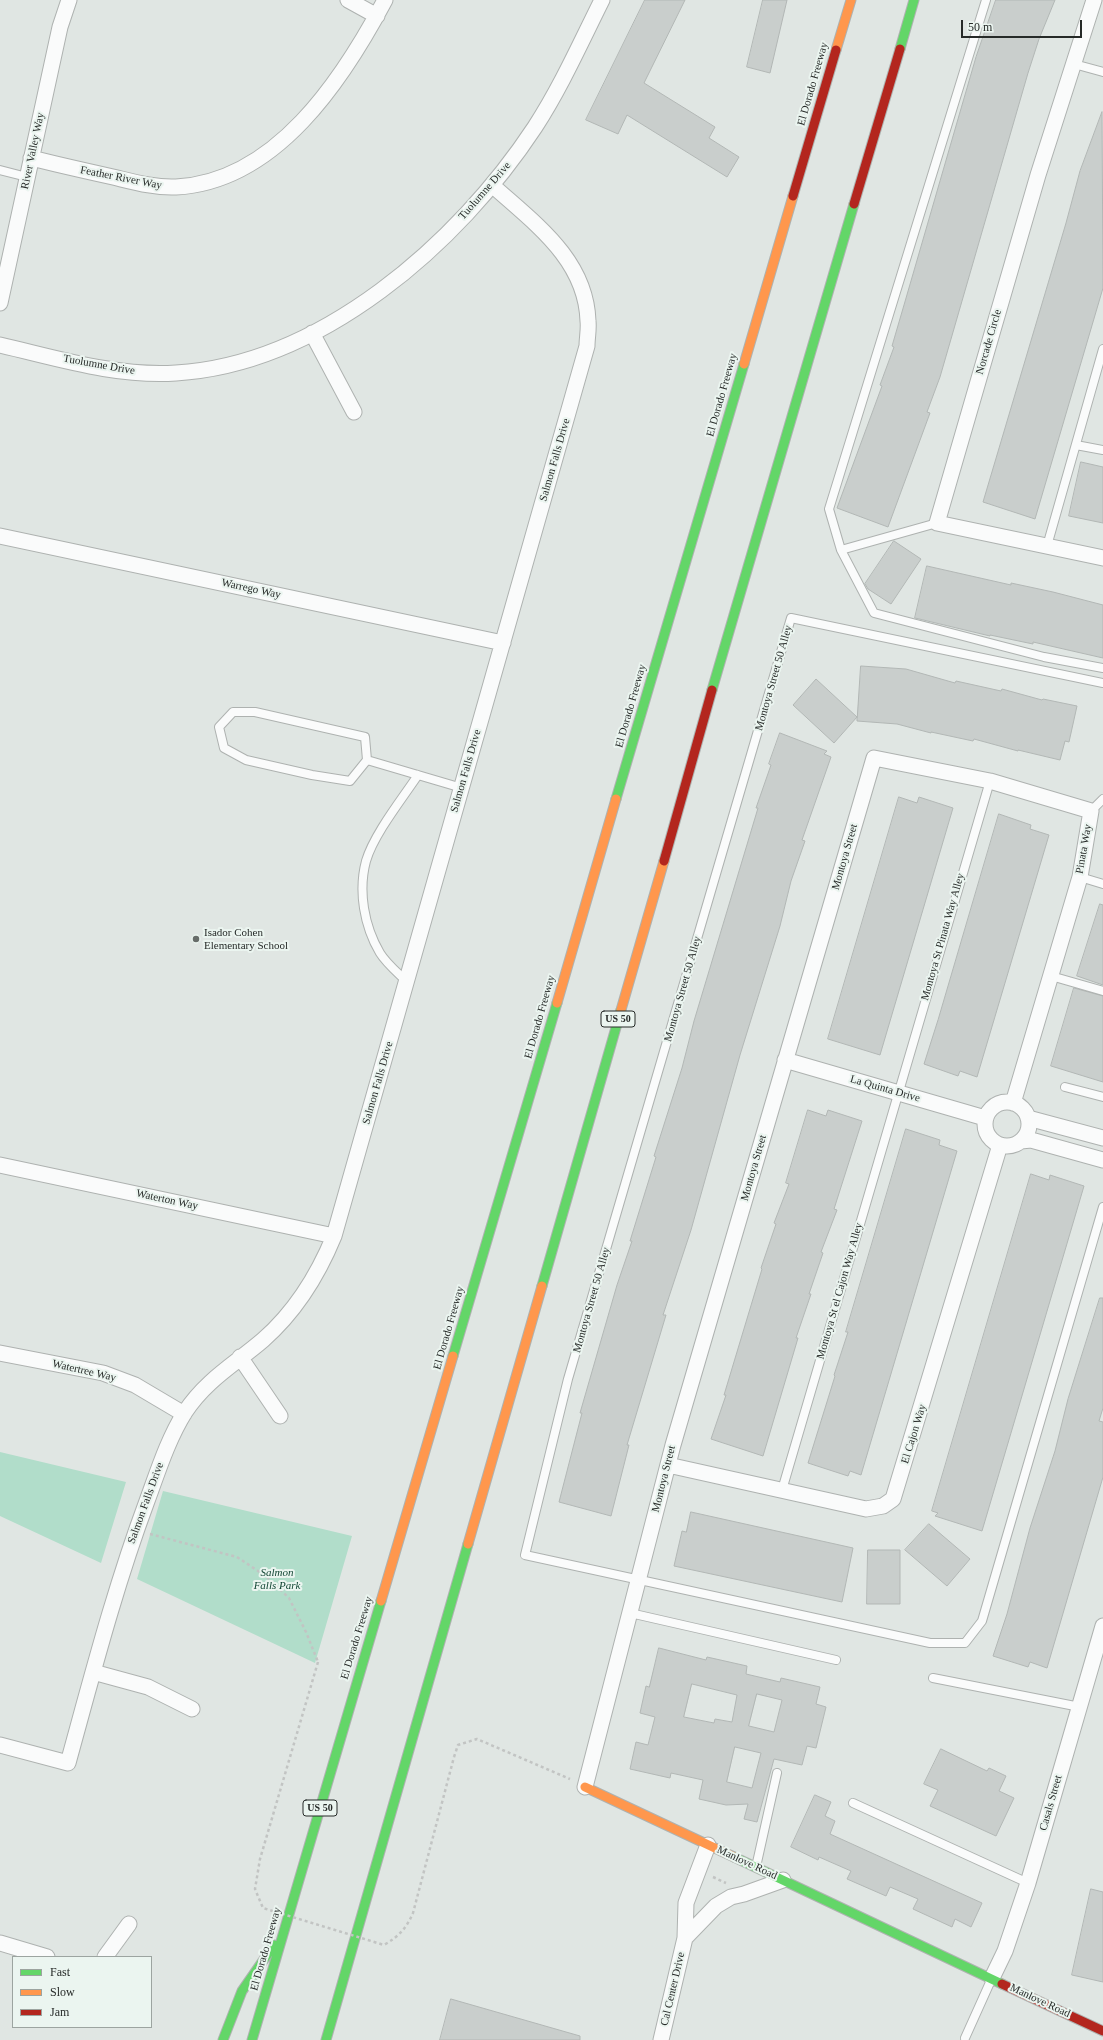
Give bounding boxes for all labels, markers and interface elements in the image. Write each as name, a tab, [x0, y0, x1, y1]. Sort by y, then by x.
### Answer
scale bar	[963, 12, 1084, 38]
text: 50 m	[968, 20, 992, 34]
street label: El Dorado Freeway	[795, 41, 831, 127]
street label: River Valley Way	[18, 112, 48, 190]
street label: Tuolumne Drive	[456, 159, 514, 223]
street label: Feather River Way	[79, 164, 163, 192]
street label: Norcade Circle	[973, 308, 1005, 376]
street label: Tuolumne Drive	[62, 352, 136, 378]
street label: El Dorado Freeway	[704, 352, 740, 438]
street label: Salmon Falls Drive	[537, 417, 573, 503]
street label: Warrego Way	[220, 576, 282, 602]
street label: Montoya Street 50 Alley	[753, 624, 795, 732]
street label: El Dorado Freeway	[613, 663, 649, 749]
street label: Salmon Falls Drive	[448, 728, 484, 814]
street label: Montoya Street	[829, 822, 861, 892]
street label: Pinata Way	[1073, 823, 1095, 875]
street label: Montoya St Pinata Way Alley	[919, 872, 967, 1002]
place label: Isador Cohen Elementary School	[204, 926, 288, 952]
marker: Isador Cohen Elementary School	[191, 934, 201, 944]
street label: Montoya Street 50 Alley	[662, 935, 704, 1043]
street label: El Dorado Freeway	[522, 974, 558, 1060]
road number: US 50	[601, 1011, 635, 1027]
street label: Salmon Falls Drive	[360, 1040, 396, 1126]
street label: La Quinta Drive	[849, 1073, 921, 1105]
street label: Montoya Street	[738, 1133, 770, 1203]
street label: Waterton Way	[135, 1187, 199, 1213]
street label: Montoya St el Cajon Way Alley	[814, 1221, 866, 1361]
street label: Montoya Street 50 Alley	[571, 1246, 613, 1354]
street label: El Dorado Freeway	[431, 1285, 467, 1371]
street label: Watertree Way	[51, 1357, 117, 1385]
street label: El Cajon Way	[899, 1403, 929, 1465]
street label: Montoya Street	[649, 1444, 679, 1514]
street label: Salmon Falls Drive	[125, 1461, 167, 1545]
park label: Salmon Falls Park	[254, 1566, 300, 1592]
street label: El Dorado Freeway	[338, 1595, 376, 1681]
street label: Casals Street	[1037, 1774, 1065, 1832]
road number: US 50	[303, 1800, 337, 1816]
street label: Manlove Road	[715, 1843, 779, 1883]
street label: El Dorado Freeway	[248, 1906, 284, 1992]
street label: Cal Center Drive	[658, 1951, 688, 2027]
legend	[12, 1956, 152, 2028]
text: Fast	[50, 1965, 70, 1979]
street label: Manlove Road	[1008, 1981, 1072, 2021]
text: Slow	[50, 1985, 75, 1999]
text: Jam	[50, 2005, 69, 2019]

